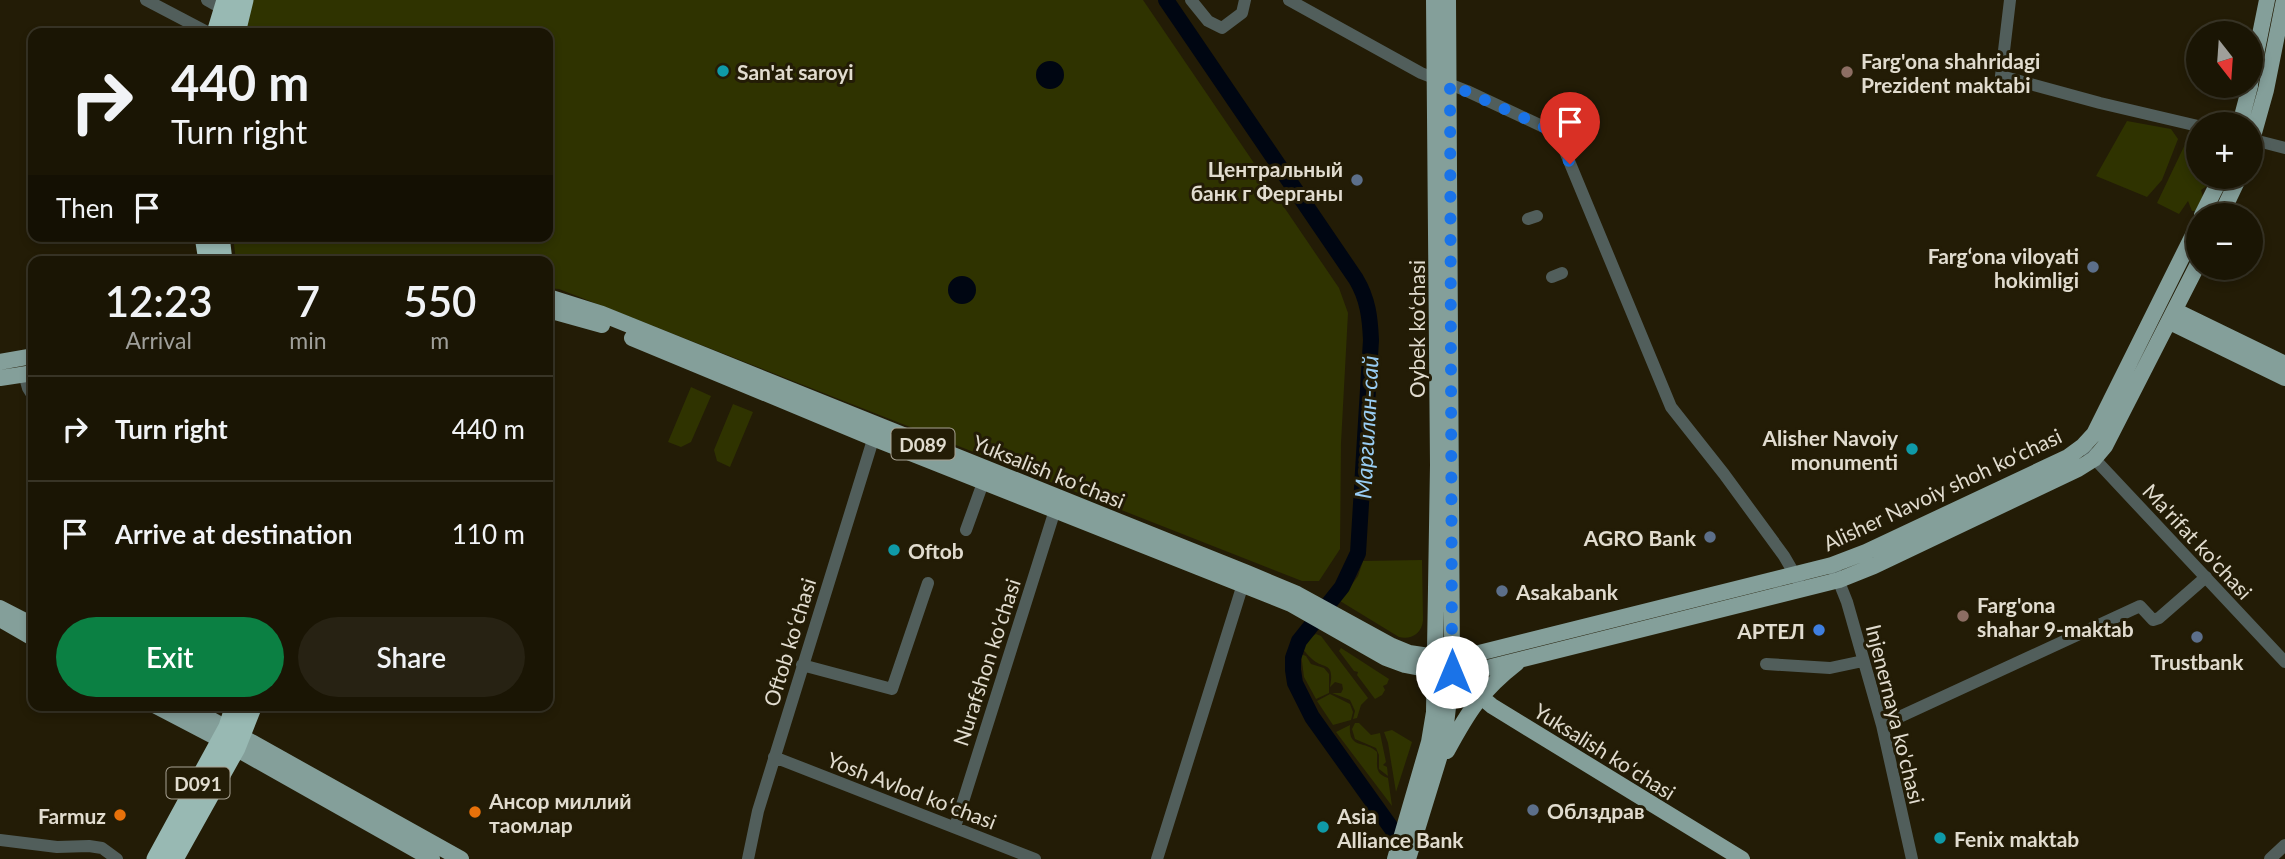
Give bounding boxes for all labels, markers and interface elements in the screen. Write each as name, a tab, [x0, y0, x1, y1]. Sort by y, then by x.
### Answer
north arrow	[2186, 21, 2263, 98]
map controls	[2186, 21, 2263, 280]
place label: Farg'ona shahridagi Prezident maktabi	[1861, 48, 2040, 97]
text: 440 m	[171, 53, 309, 111]
icon: right	[56, 56, 147, 147]
place label: San'at saroyi	[737, 59, 854, 84]
marker: San'at saroyi	[715, 63, 731, 79]
marker: Farg'ona shahridagi Prezident maktabi	[1839, 64, 1855, 80]
pin	[1540, 92, 1600, 164]
icon: arrive	[1551, 103, 1589, 141]
text: Turn right	[171, 112, 307, 151]
button: +	[2186, 112, 2263, 189]
place label: Центральный банк г Ферганы	[1191, 156, 1343, 205]
marker: Центральный банк г Ферганы	[1349, 172, 1365, 188]
icon: arrive	[128, 189, 166, 227]
text: Then	[56, 192, 114, 224]
button: −	[2186, 203, 2263, 280]
place label: Farg‘ona viloyati hokimligi	[1928, 243, 2079, 292]
marker: Farg‘ona viloyati hokimligi	[2085, 259, 2101, 275]
street label: Oybek ko‘chasi	[1404, 260, 1429, 398]
text: 12:23	[105, 276, 213, 326]
text: 7	[296, 276, 320, 326]
text: 550	[403, 276, 476, 326]
text: Arrival	[126, 326, 192, 354]
text: min	[289, 326, 327, 354]
text: m	[430, 326, 449, 354]
water label: Маргилан-сай	[1348, 355, 1384, 499]
icon: right	[56, 410, 94, 448]
text: Turn right	[115, 413, 228, 445]
text: 440 m	[452, 413, 525, 445]
street label: Alisher Navoiy shoh koʻchasi	[1819, 423, 2065, 555]
place label: Alisher Navoiy monumenti	[1762, 425, 1899, 474]
road number: D089	[892, 428, 954, 460]
street label: Yuksalish koʻchasi	[969, 429, 1129, 513]
marker: Alisher Navoiy monumenti	[1904, 441, 1920, 457]
street label: Ma'rifat ko'chasi	[2138, 478, 2258, 604]
icon: arrive	[56, 515, 94, 553]
text: Arrive at destination	[115, 518, 352, 550]
text: 110 m	[452, 518, 525, 550]
place label: AGRO Bank	[1583, 525, 1697, 550]
marker: AGRO Bank	[1702, 529, 1718, 545]
place label: Oftob	[908, 538, 964, 563]
marker: Oftob	[886, 542, 902, 558]
street label: Oftob koʻchasi	[758, 575, 820, 709]
street label: Nurafshon ko'chasi	[947, 575, 1025, 749]
place label: Asakabank	[1515, 579, 1619, 604]
marker: Asakabank	[1494, 583, 1510, 599]
place label: Farg'ona shahar 9-maktab	[1977, 592, 2134, 641]
marker: Farg'ona shahar 9-maktab	[1955, 608, 1971, 624]
button: Exit	[56, 617, 284, 697]
button: Share	[298, 617, 525, 697]
place label: АРТЕЛ	[1736, 618, 1805, 643]
marker: АРТЕЛ	[1811, 622, 1827, 638]
street label: Injenernaya ko'chasi	[1862, 622, 1930, 806]
marker: Trustbank	[2189, 629, 2205, 645]
position arrow	[1415, 635, 1489, 709]
place label: Trustbank	[2151, 649, 2244, 674]
street label: Yuksalish koʻchasi	[1530, 697, 1680, 805]
street label: Yosh Avlod koʻchasi	[824, 746, 1000, 834]
road number: D091	[166, 768, 230, 798]
place label: Ансор миллий таомлар	[488, 788, 631, 837]
place label: Облздрав	[1547, 798, 1645, 823]
marker: Облздрав	[1525, 802, 1541, 818]
place label: Farmuz	[38, 803, 106, 828]
place label: Asia Alliance Bank	[1336, 803, 1464, 852]
marker: Ансор миллий таомлар	[467, 804, 483, 820]
marker: Farmuz	[112, 807, 128, 823]
marker: Asia Alliance Bank	[1315, 819, 1331, 835]
place label: Fenix maktab	[1954, 826, 2079, 851]
marker: Fenix maktab	[1932, 830, 1948, 846]

